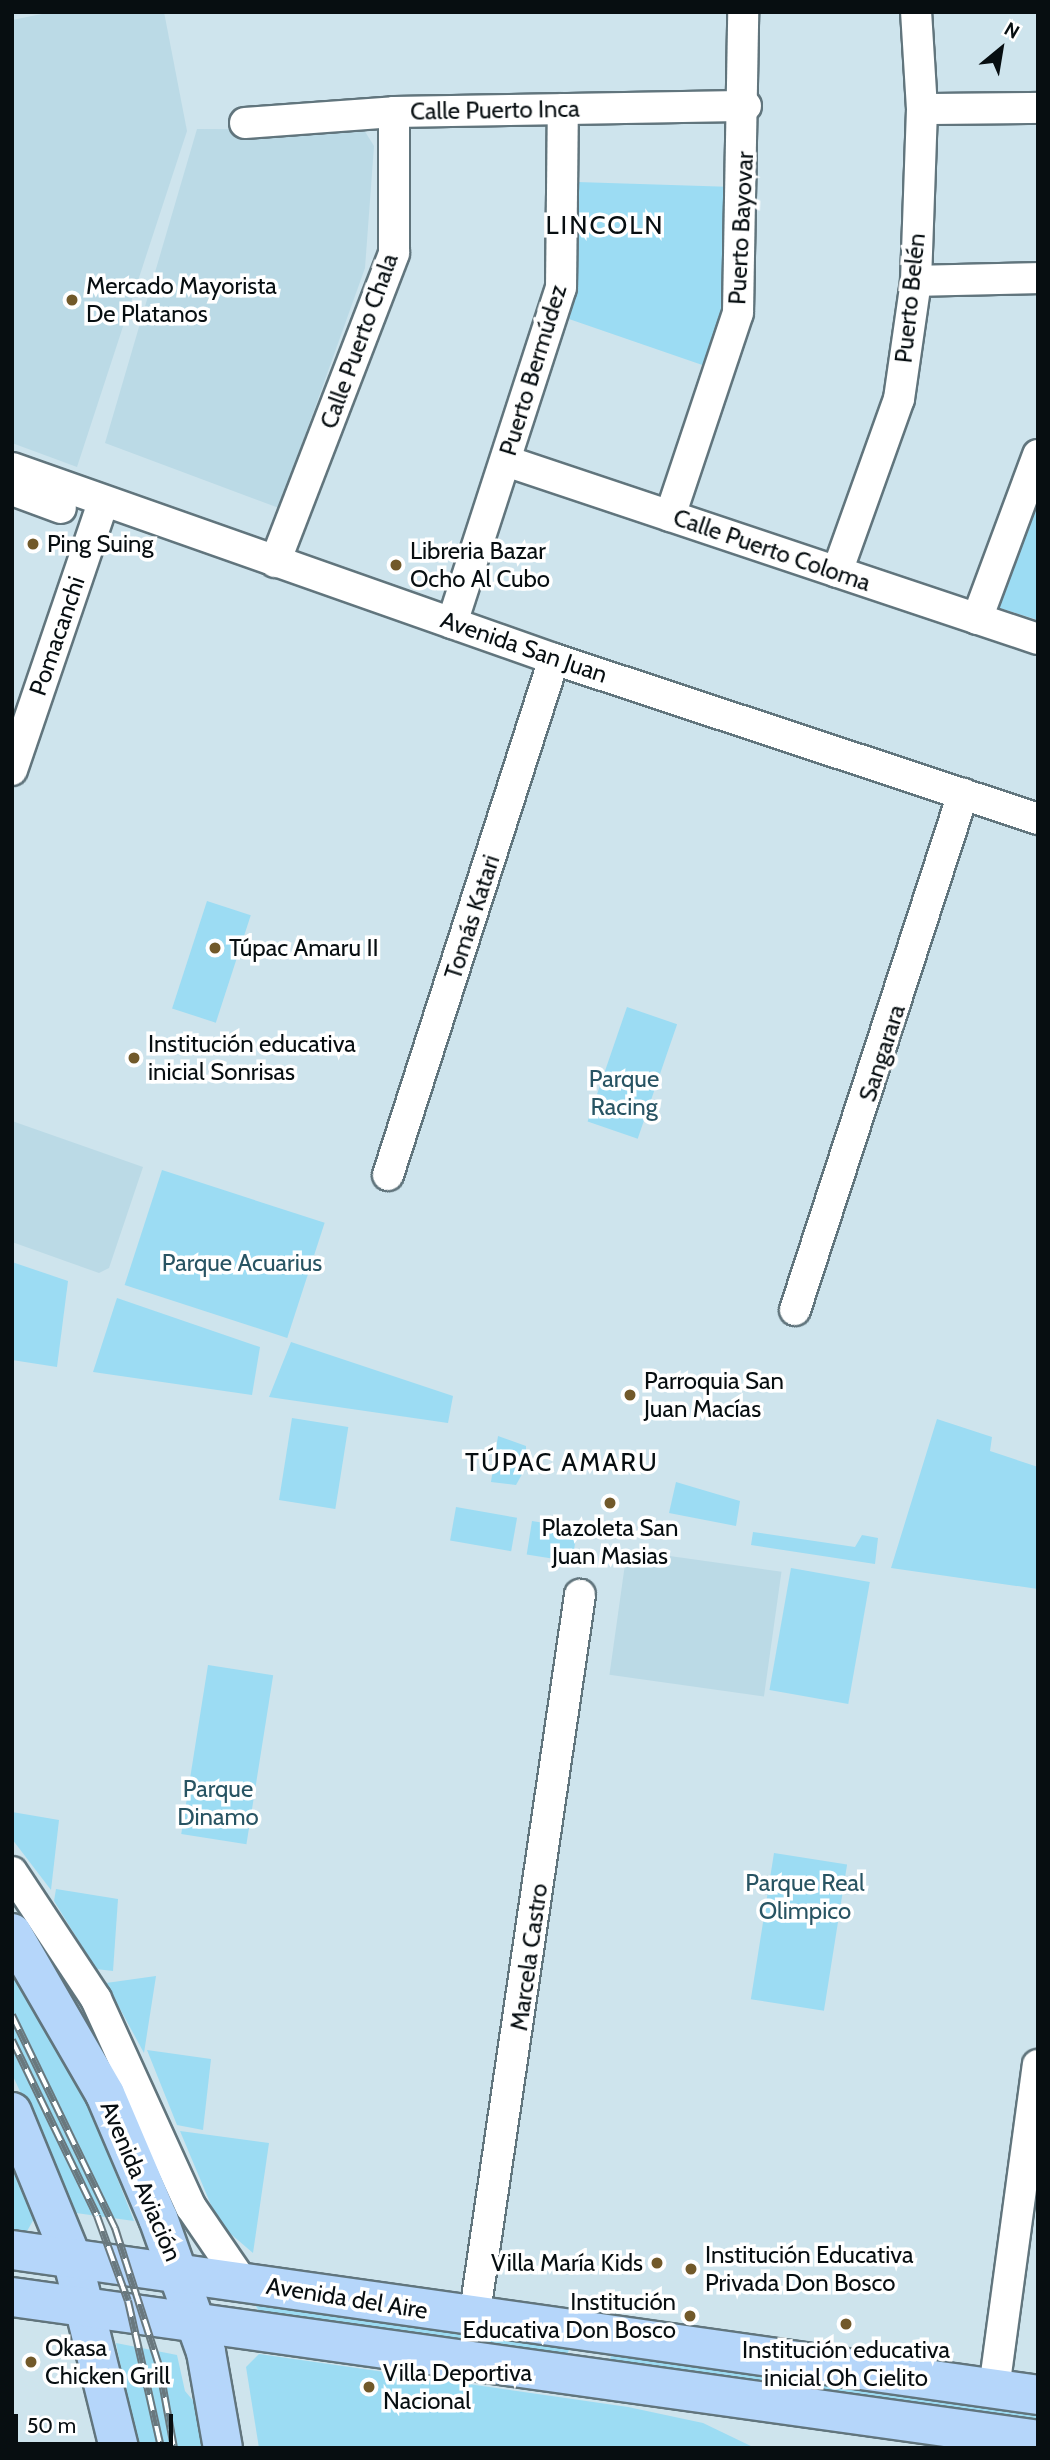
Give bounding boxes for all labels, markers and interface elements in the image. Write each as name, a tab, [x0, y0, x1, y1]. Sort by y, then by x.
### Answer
north arrow	[966, 14, 1036, 84]
text: N	[1000, 17, 1023, 44]
street label: Calle Puerto Inca	[410, 94, 580, 126]
street label: Puerto Bayovar	[723, 151, 759, 305]
district label: LINCOLN	[546, 210, 664, 242]
street label: Puerto Belén	[889, 232, 931, 364]
street label: Calle Puerto Chala	[314, 249, 404, 433]
place label: Mercado Mayorista De Platanos	[86, 272, 277, 328]
street label: Puerto Bermúdez	[493, 281, 573, 459]
marker: Mercado Mayorista De Platanos	[64, 292, 80, 308]
street label: Calle Puerto Coloma	[670, 503, 874, 597]
place label: Ping Suing	[47, 530, 153, 558]
marker: Ping Suing	[25, 536, 41, 552]
place label: Libreria Bazar Ocho Al Cubo	[410, 537, 550, 593]
marker: Libreria Bazar Ocho Al Cubo	[388, 557, 404, 573]
street label: Pomacanchi	[23, 573, 91, 699]
street label: Avenida San Juan	[437, 605, 611, 689]
street label: Tomás Katari	[438, 851, 506, 983]
place label: Túpac Amaru II	[229, 934, 379, 962]
marker: Túpac Amaru II	[207, 940, 223, 956]
street label: Sangarara	[853, 1001, 911, 1105]
place label: Institución educativa inicial Sonrisas	[148, 1030, 356, 1086]
marker: Institución educativa inicial Sonrisas	[126, 1050, 142, 1066]
park label: Parque Racing	[589, 1065, 659, 1121]
park label: Parque Acuarius	[162, 1249, 322, 1277]
place label: Parroquia San Juan Macías	[644, 1367, 784, 1423]
marker: Parroquia San Juan Macías	[622, 1387, 638, 1403]
district label: TÚPAC AMARU	[466, 1447, 658, 1479]
marker: Plazoleta San Juan Masias	[602, 1495, 618, 1511]
place label: Plazoleta San Juan Masias	[542, 1514, 678, 1570]
park label: Parque Dinamo	[177, 1775, 259, 1831]
park label: Parque Real Olimpico	[745, 1869, 865, 1925]
street label: Marcela Castro	[504, 1881, 554, 2033]
street label: Avenida Aviación	[94, 2096, 188, 2266]
place label: Institución Educativa Privada Don Bosco	[705, 2241, 913, 2297]
place label: Villa María Kids	[491, 2249, 643, 2277]
marker: Villa María Kids	[649, 2255, 665, 2271]
marker: Institución Educativa Privada Don Bosco	[683, 2261, 699, 2277]
street label: Avenida del Aire	[264, 2271, 430, 2325]
place label: Institución Educativa Don Bosco	[463, 2288, 676, 2344]
marker: Institución Educativa Don Bosco	[682, 2308, 698, 2324]
marker: Institución educativa inicial Oh Cielito	[838, 2316, 854, 2332]
place label: Okasa Chicken Grill	[45, 2334, 170, 2390]
place label: Institución educativa inicial Oh Cielito	[742, 2336, 950, 2392]
marker: Okasa Chicken Grill	[23, 2354, 39, 2370]
place label: Villa Deportiva Nacional	[383, 2359, 532, 2415]
marker: Villa Deportiva Nacional	[361, 2379, 377, 2395]
scale bar	[18, 2400, 177, 2444]
text: 50 m	[27, 2413, 76, 2438]

